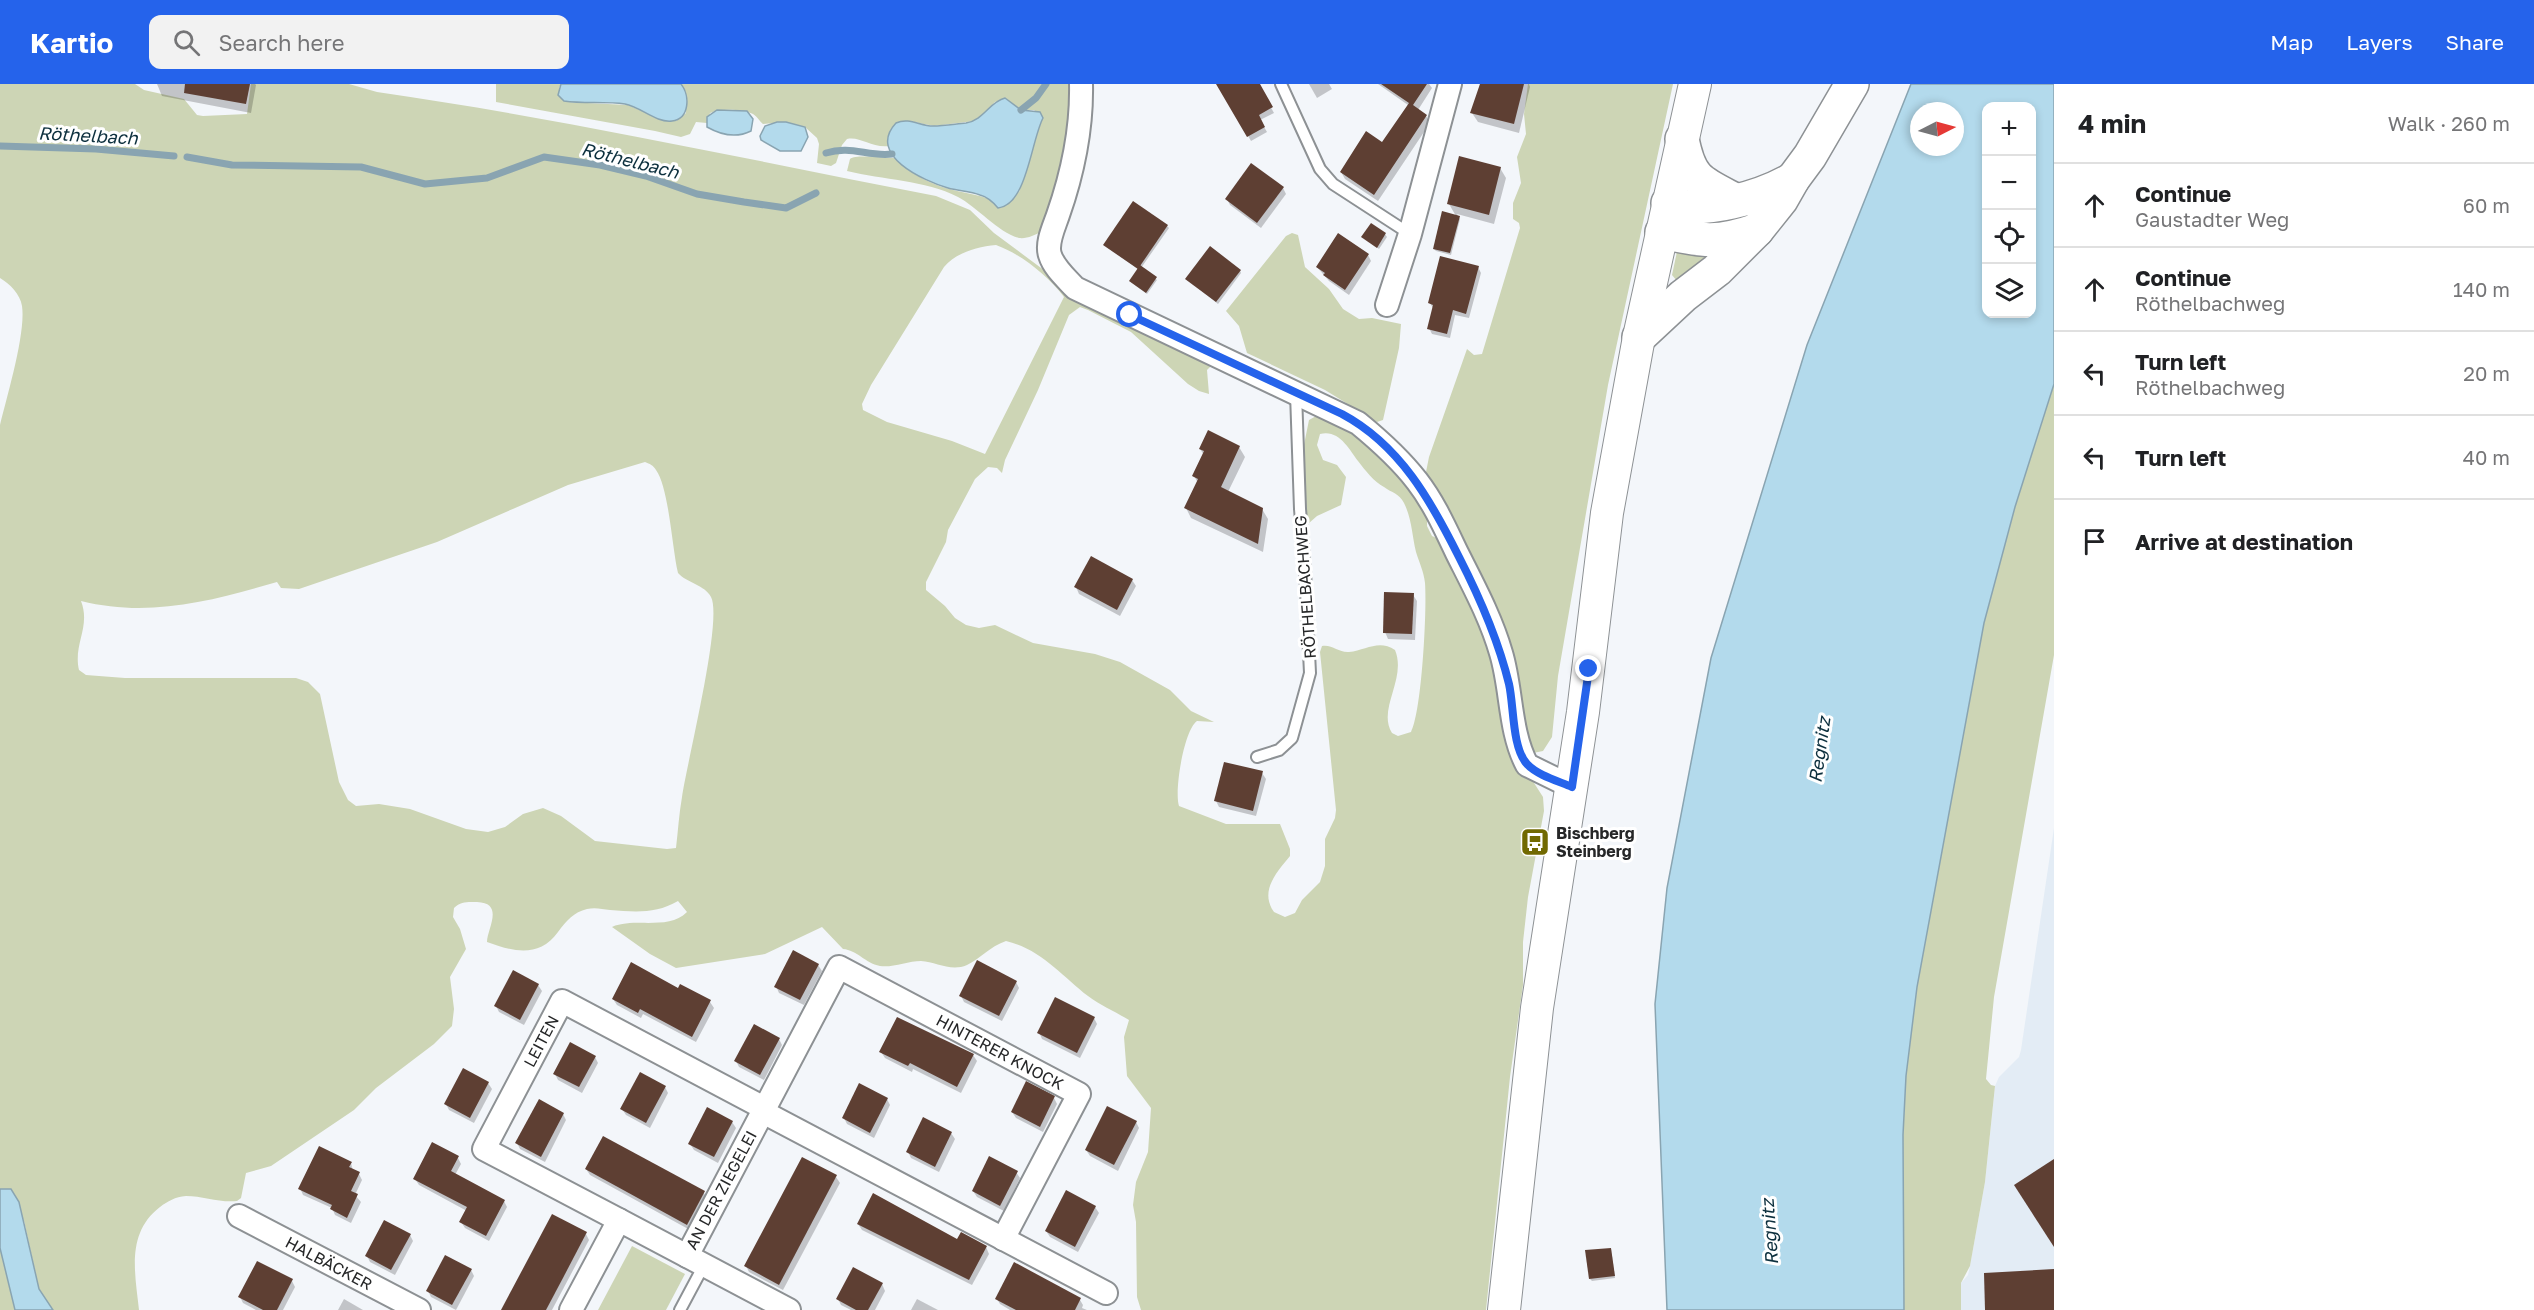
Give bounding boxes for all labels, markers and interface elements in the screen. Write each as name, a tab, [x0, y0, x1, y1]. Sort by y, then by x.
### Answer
search box	[149, 15, 569, 69]
text: Kartio	[30, 26, 113, 59]
icon: search	[170, 26, 203, 59]
text: Search here	[218, 29, 344, 56]
text: Map	[2270, 29, 2313, 55]
text: Layers	[2346, 29, 2413, 55]
text: Share	[2446, 29, 2504, 55]
north arrow	[1910, 102, 1964, 156]
map controls	[1982, 102, 2036, 318]
button: +	[1982, 102, 2036, 156]
text: 4 min	[2078, 108, 2146, 139]
text: Walk · 260 m	[2388, 111, 2510, 135]
water label: Röthelbach	[38, 121, 139, 149]
water label: Röthelbach	[579, 137, 682, 183]
button: −	[1982, 156, 2036, 210]
text: Continue	[2135, 180, 2231, 207]
icon: ahead	[2078, 189, 2111, 222]
text: 60 m	[2463, 193, 2510, 217]
text: Gaustadter Weg	[2135, 207, 2289, 231]
button: locate	[1982, 210, 2036, 264]
button: layers	[1982, 264, 2036, 318]
text: Continue	[2135, 264, 2231, 291]
icon: ahead	[2078, 273, 2111, 306]
text: 140 m	[2453, 277, 2510, 301]
text: Röthelbachweg	[2135, 291, 2285, 315]
route start	[1116, 301, 1142, 327]
text: Turn left	[2135, 348, 2226, 375]
icon: left	[2078, 357, 2111, 390]
text: 20 m	[2463, 361, 2510, 385]
text: Röthelbachweg	[2135, 375, 2285, 399]
icon: left	[2078, 441, 2111, 474]
text: Turn left	[2135, 444, 2226, 471]
text: 40 m	[2463, 445, 2510, 469]
street label: RÖTHELBACHWEG	[1290, 515, 1320, 659]
icon: arrive	[2078, 525, 2111, 558]
text: Arrive at destination	[2135, 528, 2353, 555]
route end	[1575, 655, 1601, 681]
water label: Regnitz	[1804, 714, 1835, 784]
place label: Bischberg Steinberg	[1556, 823, 1635, 861]
bus stop icon: Bischberg Steinberg	[1519, 826, 1551, 858]
street label: HINTERER KNOCK	[933, 1010, 1067, 1094]
street label: LEITEN	[519, 1012, 563, 1070]
street label: AN DER ZIEGELEI	[681, 1127, 761, 1253]
water label: Regnitz	[1756, 1196, 1782, 1266]
street label: HALBÄCKER	[282, 1232, 376, 1294]

